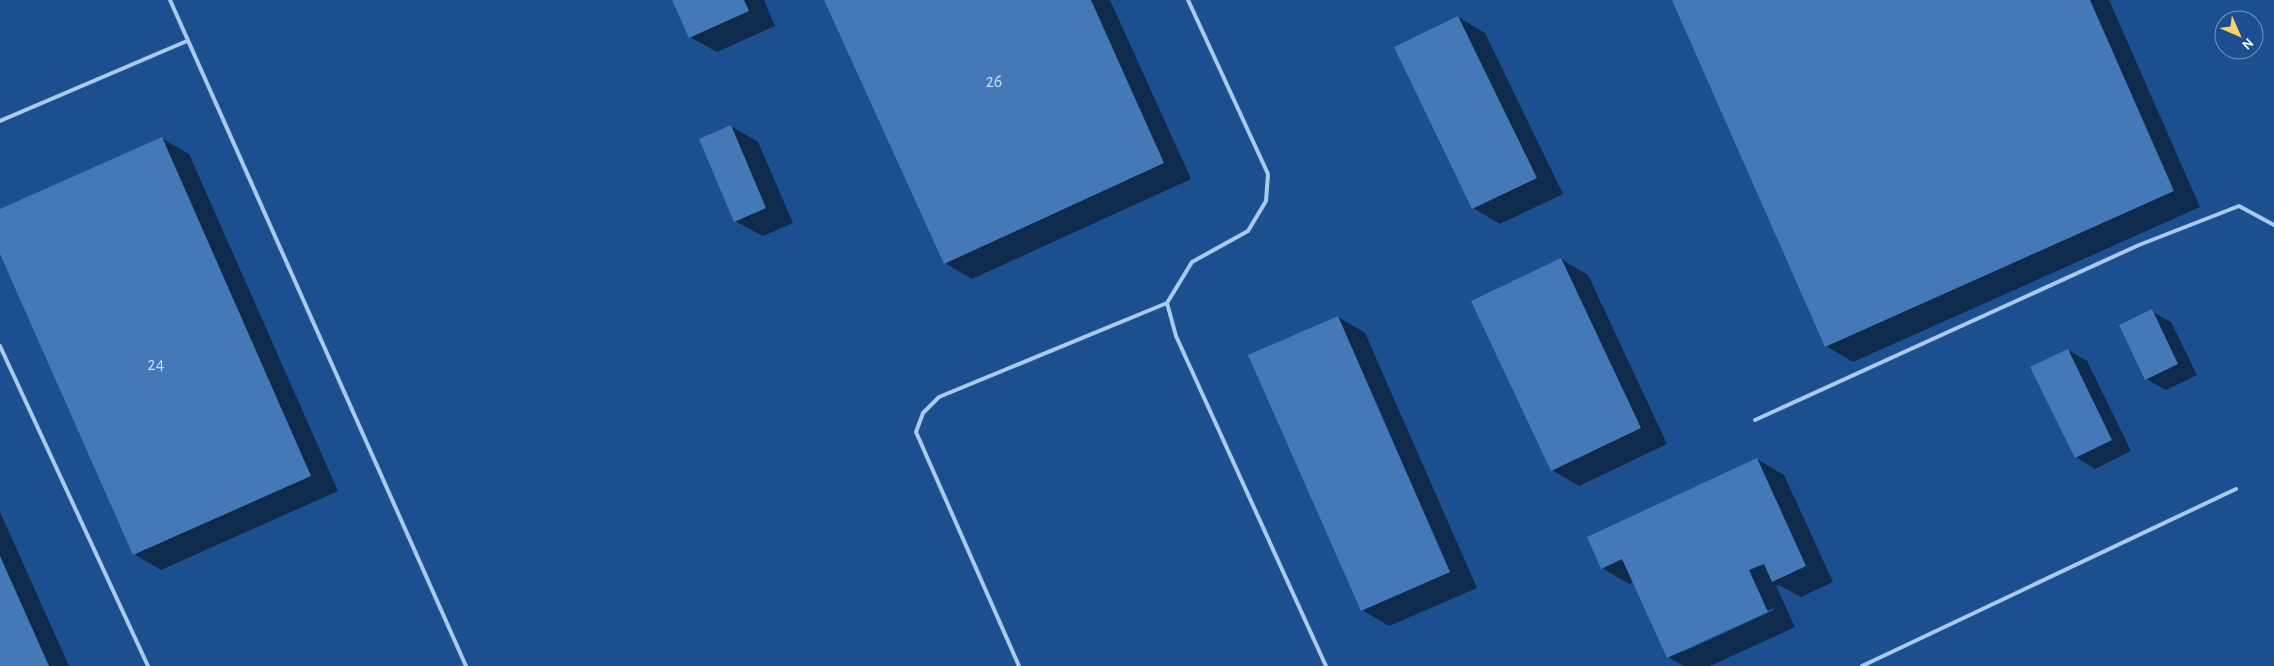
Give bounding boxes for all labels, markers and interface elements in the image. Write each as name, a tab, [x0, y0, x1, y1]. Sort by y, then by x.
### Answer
north arrow	[2214, 10, 2264, 60]
text: N	[2239, 35, 2256, 52]
house number: 26	[986, 73, 1002, 91]
house number: 24	[148, 356, 165, 374]

